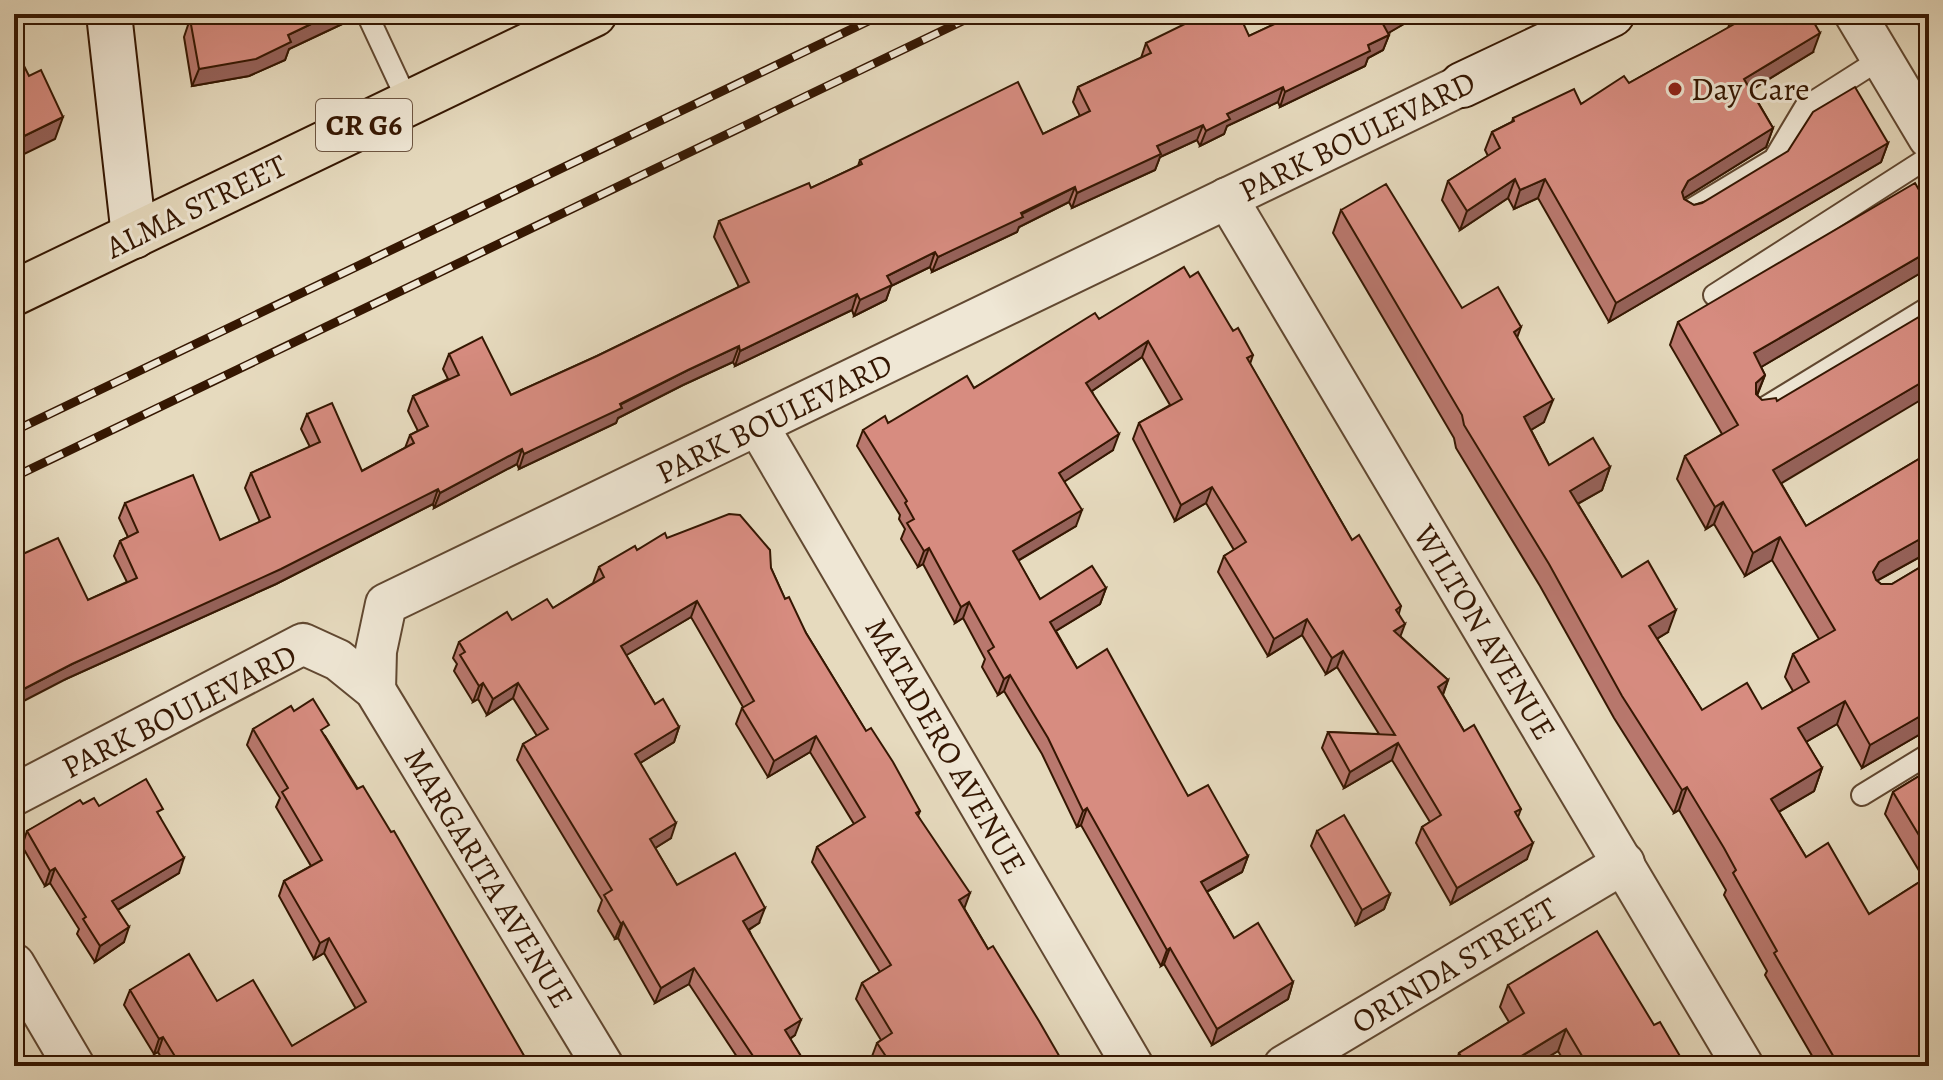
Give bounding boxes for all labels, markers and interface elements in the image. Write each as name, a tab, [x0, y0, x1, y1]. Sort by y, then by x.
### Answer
street label: PARK BOULEVARD	[1231, 60, 1483, 212]
place label: Day Care	[1691, 67, 1810, 111]
marker: Day Care	[1666, 80, 1684, 98]
road number: CR G6	[316, 99, 412, 151]
street label: ALMA STREET	[97, 143, 294, 269]
street label: PARK BOULEVARD	[648, 342, 900, 494]
street label: WILTON AVENUE	[1403, 515, 1567, 748]
street label: MATADERO AVENUE	[855, 610, 1037, 882]
street label: PARK BOULEVARD	[54, 633, 304, 789]
street label: MARGARITA AVENUE	[394, 740, 584, 1016]
street label: ORINDA STREET	[1343, 886, 1566, 1044]

